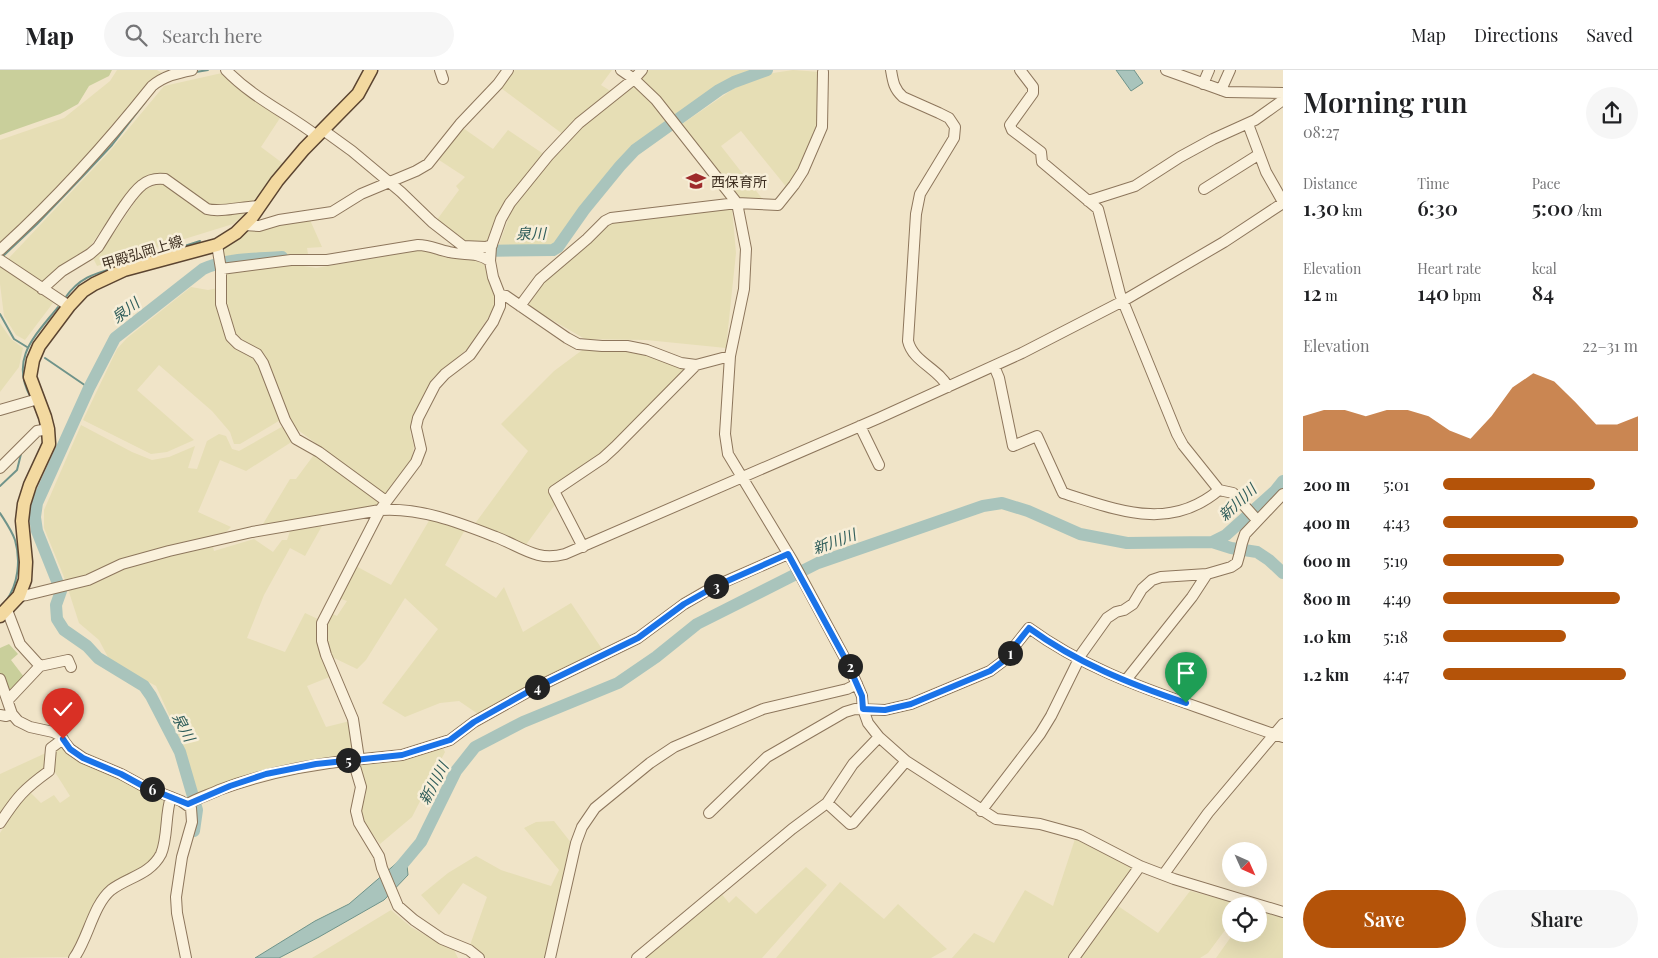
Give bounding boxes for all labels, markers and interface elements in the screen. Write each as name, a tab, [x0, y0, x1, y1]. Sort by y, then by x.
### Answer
search box	[104, 12, 454, 57]
text: Map	[25, 19, 74, 51]
icon: search	[122, 21, 150, 49]
text: Search here	[162, 22, 262, 48]
text: Map	[1411, 23, 1446, 47]
text: Directions	[1474, 23, 1558, 47]
text: Saved	[1586, 23, 1633, 47]
text: Morning run	[1303, 83, 1467, 120]
button: share	[1586, 87, 1638, 139]
text: 08:27	[1303, 121, 1339, 142]
school or university icon: 西保育所	[685, 170, 707, 192]
place label: 西保育所	[711, 172, 767, 191]
text: Distance	[1303, 174, 1358, 193]
text: Time	[1417, 174, 1450, 193]
text: Pace	[1532, 174, 1561, 193]
text: 1.30	[1303, 193, 1339, 221]
text: 6:30	[1417, 193, 1458, 221]
text: 5:00	[1532, 193, 1573, 221]
text: km	[1339, 201, 1362, 220]
text: /km	[1573, 201, 1602, 220]
water label: 泉川	[516, 223, 548, 243]
street label: 甲殿弘岡上線	[99, 231, 185, 273]
text: Elevation	[1303, 259, 1361, 278]
text: Heart rate	[1417, 259, 1481, 278]
text: kcal	[1532, 259, 1557, 278]
text: 12	[1303, 278, 1322, 306]
text: 140	[1417, 278, 1449, 306]
text: 84	[1532, 278, 1554, 306]
text: m	[1322, 286, 1338, 305]
text: bpm	[1449, 286, 1481, 305]
water label: 泉川	[107, 292, 145, 327]
text: Elevation	[1303, 335, 1370, 356]
text: 22–31 m	[1582, 335, 1638, 356]
text: 200 m	[1303, 474, 1350, 495]
text: 5:01	[1383, 474, 1409, 495]
water label: 新川川	[1214, 478, 1262, 525]
text: 400 m	[1303, 512, 1350, 533]
text: 4:43	[1383, 512, 1410, 533]
water label: 新川川	[809, 523, 860, 558]
text: 600 m	[1303, 550, 1351, 571]
text: 5:19	[1383, 550, 1408, 571]
pin: 3	[704, 574, 728, 598]
text: 3	[713, 577, 720, 596]
text: 800 m	[1303, 588, 1351, 609]
text: 4:49	[1383, 588, 1411, 609]
text: 1.0 km	[1303, 626, 1351, 647]
text: 5:18	[1383, 626, 1408, 647]
pin: 1	[998, 640, 1022, 666]
text: 1	[1008, 644, 1013, 663]
pin	[1165, 652, 1207, 703]
pin: 2	[838, 654, 862, 678]
text: 2	[847, 657, 854, 676]
icon: arrive	[1172, 659, 1200, 687]
text: 1.2 km	[1303, 664, 1349, 685]
text: 4:47	[1383, 664, 1409, 685]
pin: 4	[524, 674, 550, 700]
text: 4	[534, 678, 541, 697]
pin	[42, 688, 84, 739]
icon: check	[49, 695, 77, 723]
water label: 泉川	[168, 709, 201, 747]
pin: 5	[336, 748, 360, 772]
text: 5	[345, 751, 352, 770]
water label: 新川川	[414, 757, 453, 808]
pin: 6	[140, 776, 164, 802]
text: 6	[149, 780, 156, 799]
north arrow	[1222, 842, 1268, 888]
map controls	[1222, 842, 1267, 942]
button: Save	[1303, 890, 1466, 948]
button: Share	[1476, 890, 1638, 948]
button: locate	[1222, 897, 1267, 942]

